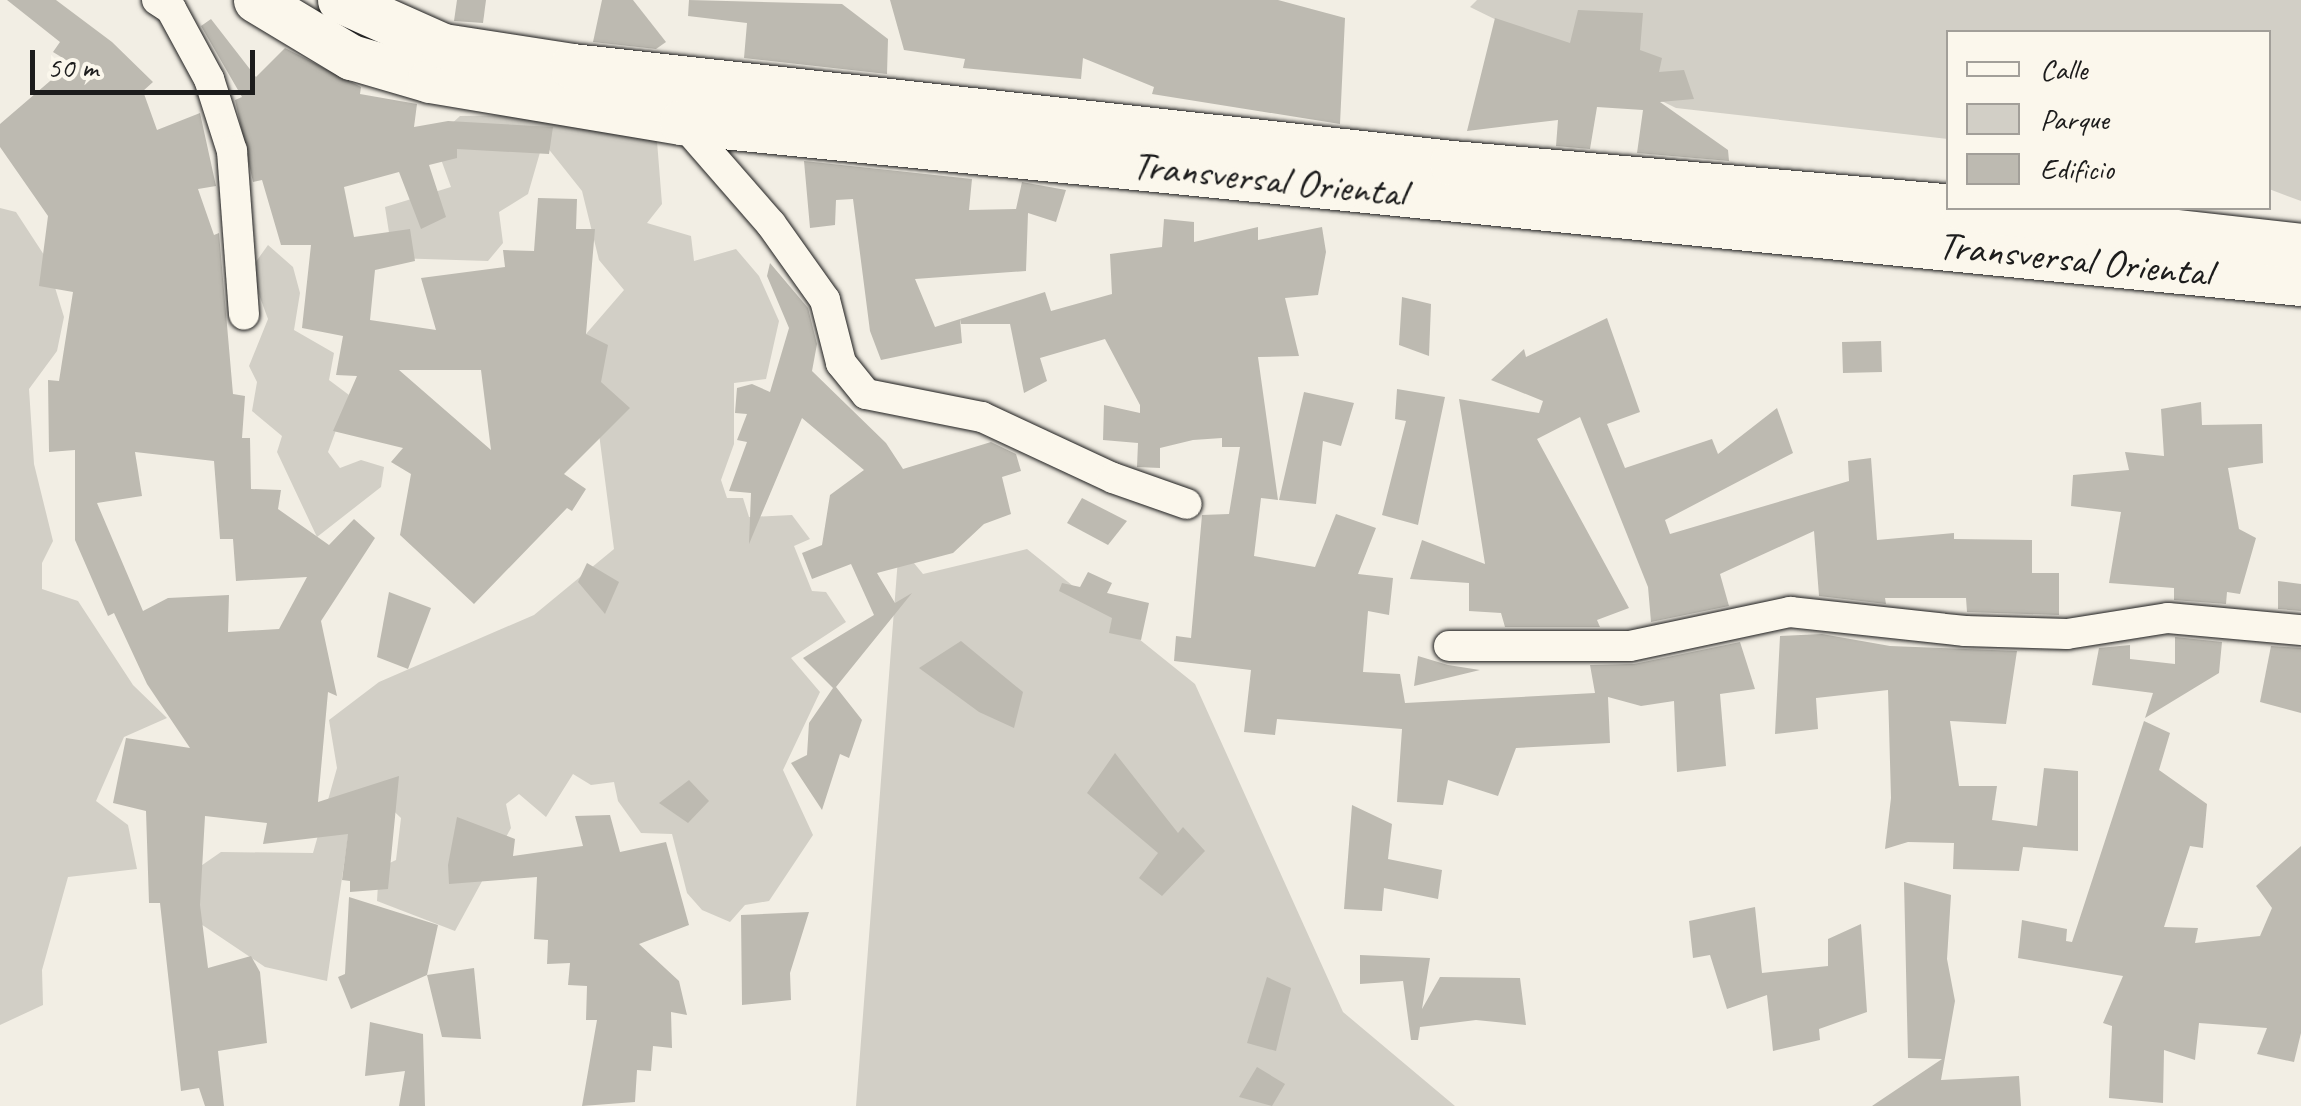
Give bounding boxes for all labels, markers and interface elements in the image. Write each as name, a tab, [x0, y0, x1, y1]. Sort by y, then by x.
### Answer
scale bar	[35, 30, 260, 92]
legend	[1946, 30, 2271, 210]
text: 50 m	[47, 48, 98, 86]
text: Calle	[2040, 50, 2087, 88]
text: Parque	[2040, 100, 2109, 138]
street label: Transversal Oriental	[1130, 141, 1408, 217]
text: Edificio	[2040, 150, 2114, 188]
street label: Transversal Oriental	[1936, 221, 2214, 297]

